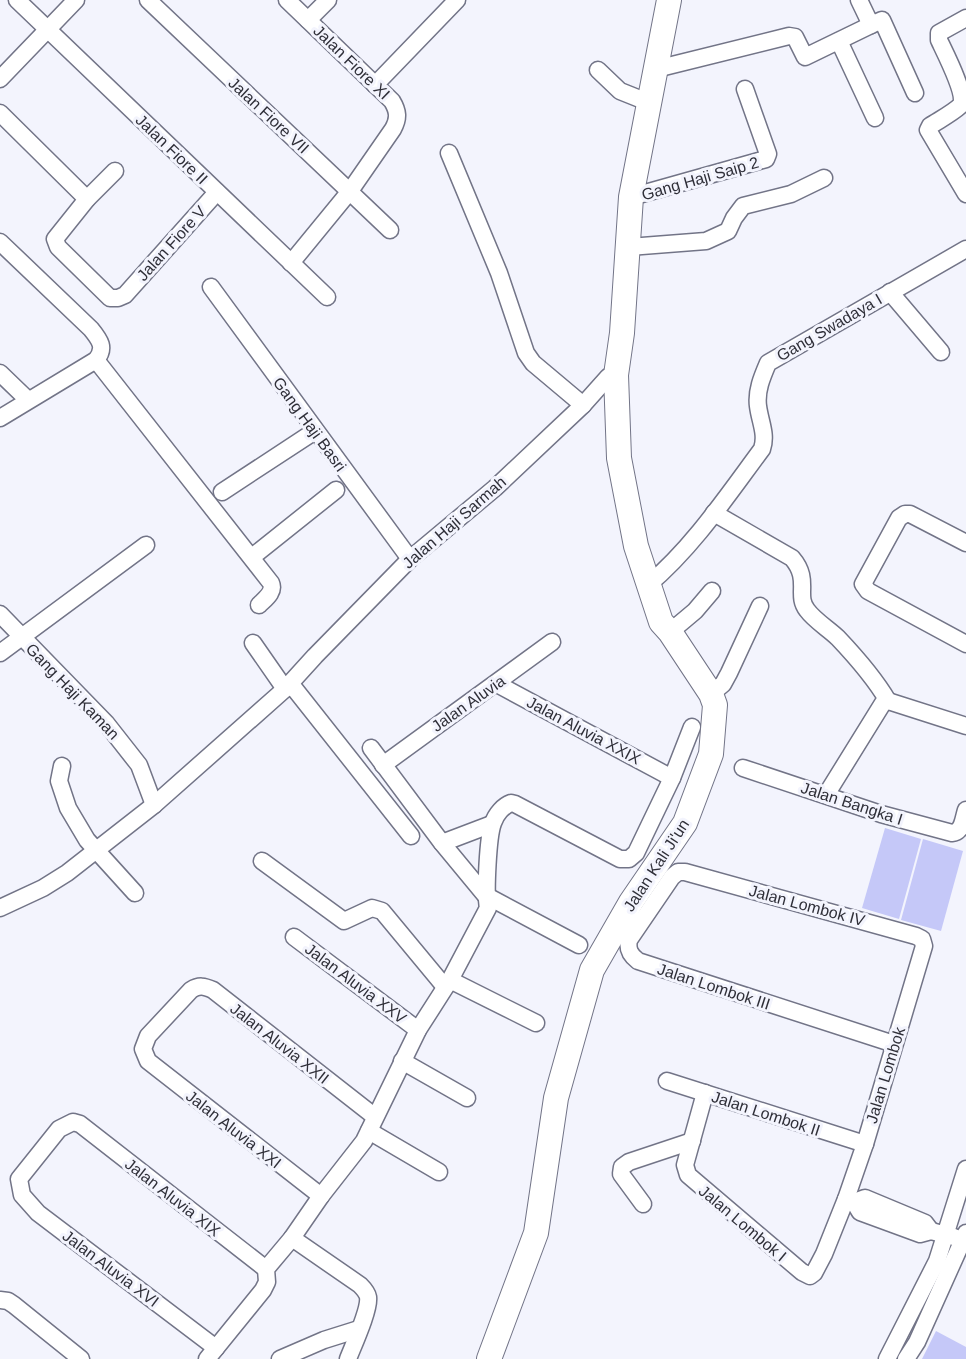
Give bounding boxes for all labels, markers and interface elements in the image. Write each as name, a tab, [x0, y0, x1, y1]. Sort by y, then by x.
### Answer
street label: Jalan Fiore XI	[310, 22, 393, 103]
street label: Jalan Fiore VII	[225, 74, 312, 157]
street label: Jalan Fiore II	[132, 111, 211, 188]
street label: Gang Haji Saip 2	[640, 154, 761, 203]
street label: Jalan Fiore V	[134, 202, 209, 284]
street label: Gang Swadaya I	[774, 290, 885, 364]
street label: Gang Haji Basri	[270, 374, 349, 475]
street label: Jalan Haji Sarmah	[399, 473, 509, 572]
street label: Gang Haji Kaman	[23, 640, 123, 743]
street label: Jalan Aluvia	[428, 672, 508, 735]
street label: Jalan Aluvia XXIX	[524, 693, 644, 768]
street label: Jalan Bangka I	[799, 779, 905, 828]
street label: Jalan Kali Ji'un	[620, 816, 692, 914]
street label: Jalan Lombok IV	[747, 882, 867, 929]
street label: Jalan Aluvia XXV	[302, 940, 410, 1027]
street label: Jalan Lombok III	[655, 960, 772, 1013]
street label: Jalan Aluvia XXII	[227, 1000, 332, 1087]
street label: Jalan Lombok	[863, 1024, 908, 1125]
street label: Jalan Aluvia XXI	[183, 1087, 284, 1172]
street label: Jalan Lombok II	[710, 1088, 822, 1139]
street label: Jalan Aluvia XIX	[122, 1155, 224, 1240]
street label: Jalan Lombok I	[696, 1182, 790, 1265]
street label: Jalan Aluvia XVI	[59, 1227, 162, 1310]

